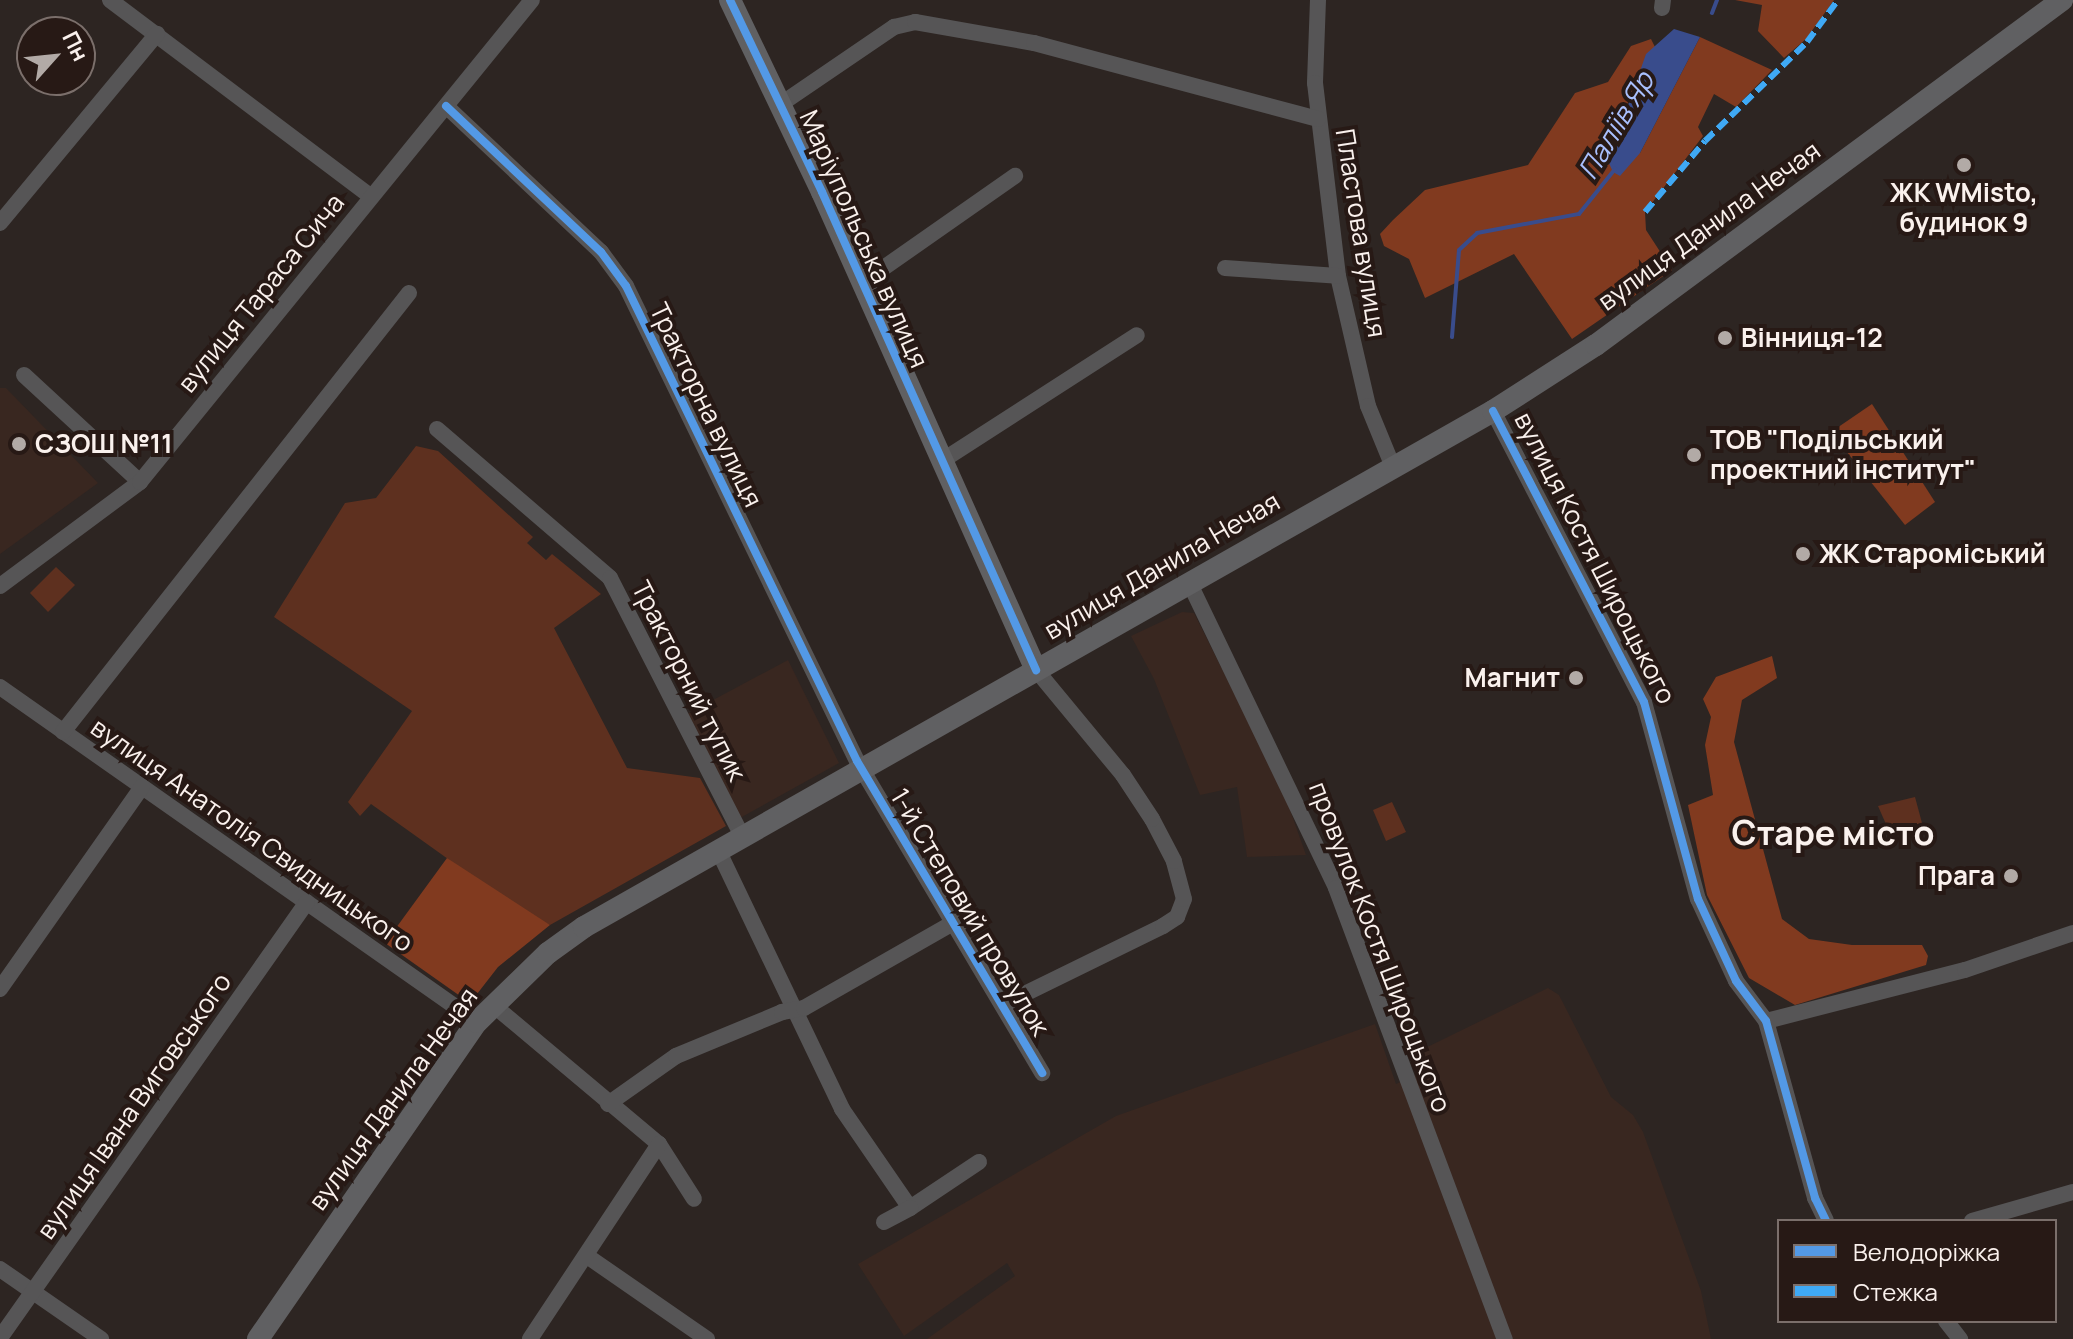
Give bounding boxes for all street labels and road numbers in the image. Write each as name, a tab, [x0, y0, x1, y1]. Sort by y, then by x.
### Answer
street label: Маріупольська вулиця	[793, 105, 935, 373]
street label: Пластова вулиця	[1329, 127, 1393, 339]
street label: вулиця Данила Нечая	[1592, 135, 1826, 317]
street label: вулиця Тараса Сича	[171, 187, 351, 399]
street label: Тракторна вулиця	[643, 298, 769, 512]
street label: вулиця Костя Широцького	[1508, 407, 1682, 709]
street label: вулиця Данила Нечая	[1039, 486, 1285, 646]
street label: Тракторний тупик	[625, 576, 753, 786]
street label: вулиця Анатолія Свидницького	[85, 712, 419, 958]
street label: провулок Костя Широцького	[1302, 777, 1458, 1117]
street label: 1-й Степовий провулок	[884, 783, 1056, 1041]
street label: вулиця Івана Виговського	[30, 967, 238, 1245]
street label: вулиця Данила Нечая	[302, 982, 484, 1216]

